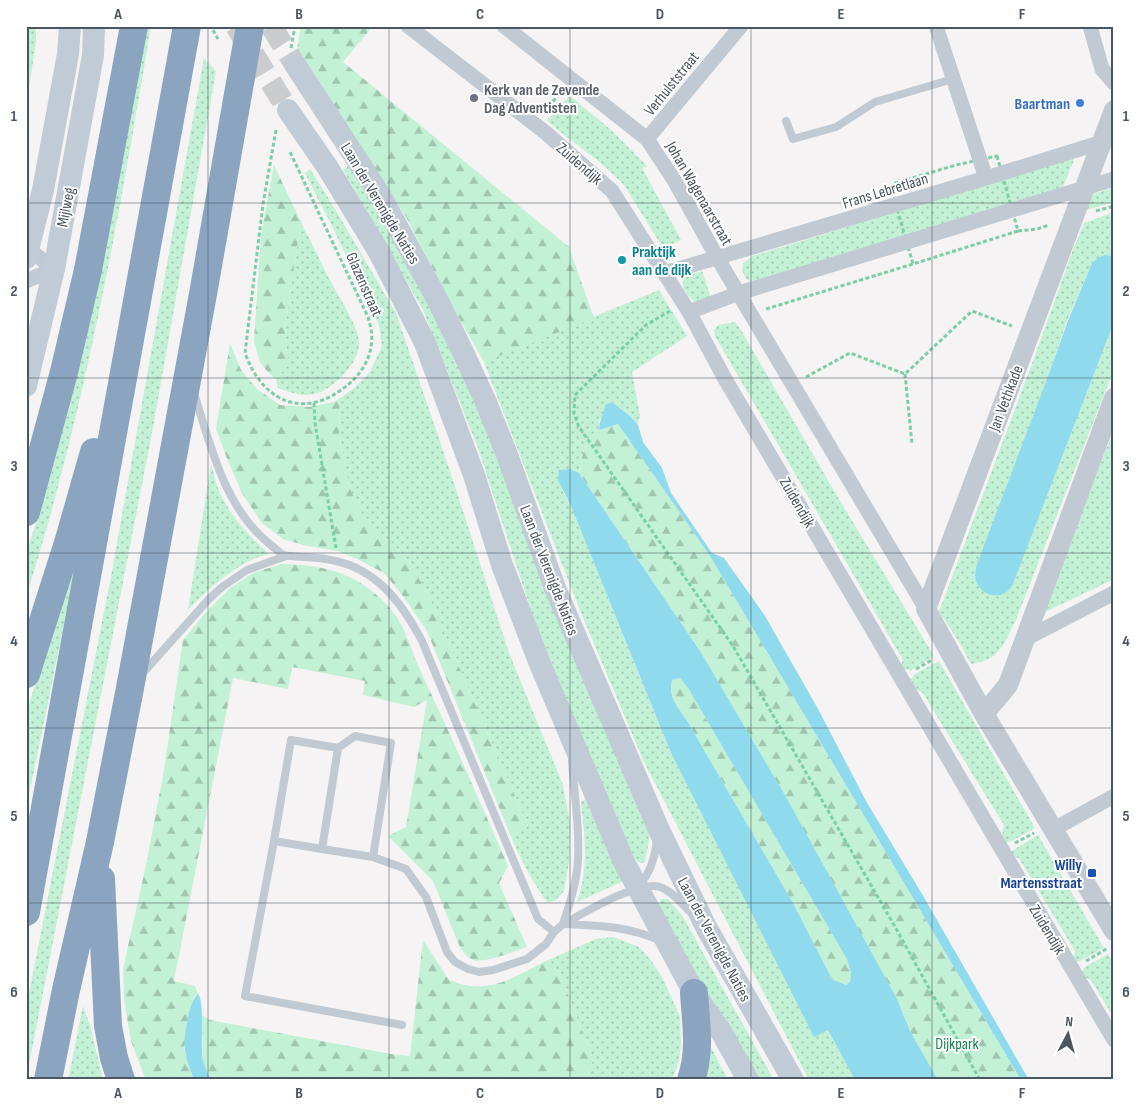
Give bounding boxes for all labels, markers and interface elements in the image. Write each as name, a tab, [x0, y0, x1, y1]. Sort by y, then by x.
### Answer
text: A	[113, 5, 122, 24]
text: B	[295, 5, 303, 24]
text: C	[476, 5, 484, 24]
text: D	[656, 5, 664, 24]
text: E	[838, 5, 845, 24]
text: F	[1019, 5, 1026, 24]
street label: Verhulststraat	[641, 48, 704, 120]
place label: Kerk van de Zevende Dag Adventisten	[484, 81, 600, 118]
marker: Kerk van de Zevende Dag Adventisten	[468, 92, 480, 104]
place label: Baartman	[1014, 95, 1070, 114]
marker: Baartman	[1074, 97, 1086, 109]
text: 1	[11, 107, 18, 126]
text: 1	[1123, 107, 1130, 126]
street label: Johan Wagenaarstraat	[661, 138, 736, 249]
street label: Zuidendijk	[552, 139, 606, 189]
street label: Laan der Verenigde Naties	[336, 140, 424, 268]
street label: Frans Lebretlaan	[840, 169, 930, 213]
street label: Mijlweg	[53, 186, 80, 229]
place label: Praktijk aan de dijk	[632, 243, 691, 280]
street label: Glazenstraat	[341, 250, 386, 320]
marker: Praktijk aan de dijk	[616, 254, 628, 266]
text: 2	[10, 282, 18, 301]
text: 2	[1122, 282, 1130, 301]
street label: Jan Vethkade	[985, 363, 1028, 435]
text: 3	[10, 457, 18, 476]
text: 3	[1122, 457, 1130, 476]
street label: Zuidendijk	[775, 474, 819, 531]
street label: Laan der Verenigde Naties	[515, 503, 582, 639]
text: 4	[10, 632, 18, 651]
text: 4	[1122, 632, 1130, 651]
text: 5	[10, 807, 18, 826]
text: 5	[1122, 807, 1130, 826]
place label: Willy Martensstraat	[1000, 856, 1082, 893]
marker: Willy Martensstraat	[1086, 867, 1098, 879]
street label: Laan der Verenigde Naties	[673, 874, 755, 1005]
street label: Zuidendijk	[1024, 901, 1069, 958]
text: 6	[10, 983, 18, 1002]
text: 6	[1122, 983, 1130, 1002]
north arrow	[1042, 1008, 1092, 1058]
text: N	[1065, 1013, 1074, 1030]
park label: Dijkpark	[935, 1035, 979, 1054]
text: A	[113, 1084, 122, 1103]
text: B	[295, 1084, 303, 1103]
text: C	[476, 1084, 484, 1103]
text: D	[656, 1084, 664, 1103]
text: E	[838, 1084, 845, 1103]
text: F	[1019, 1084, 1026, 1103]

